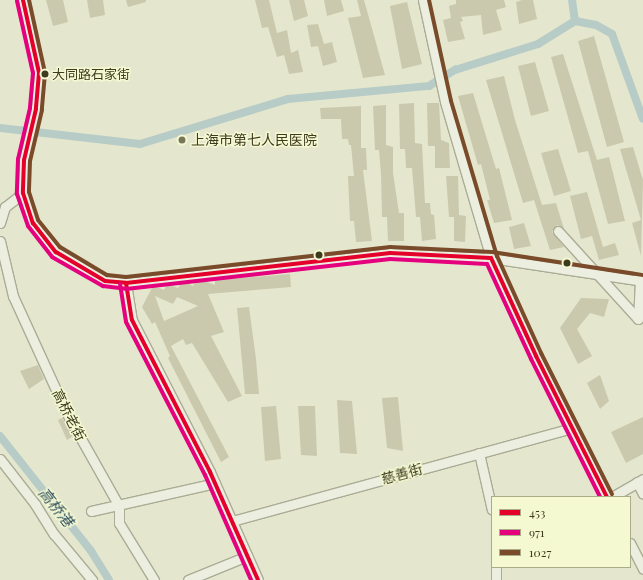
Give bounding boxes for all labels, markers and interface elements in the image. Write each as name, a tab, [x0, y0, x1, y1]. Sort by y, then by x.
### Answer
place label: 大同路石家街	[52, 66, 130, 82]
marker: 大同路石家街	[40, 69, 50, 79]
place label: 上海市第七人民医院	[191, 132, 317, 148]
marker: 上海市第七人民医院	[176, 134, 188, 146]
unlabelled marker	[314, 250, 324, 260]
unlabelled marker	[562, 258, 572, 268]
street label: 高桥老街	[49, 386, 89, 444]
street label: 慈善街	[380, 460, 424, 488]
water label: 高桥港	[35, 484, 77, 530]
legend	[491, 496, 631, 568]
text: 453	[529, 504, 545, 520]
text: 971	[529, 524, 544, 540]
text: 1027	[529, 544, 551, 560]

